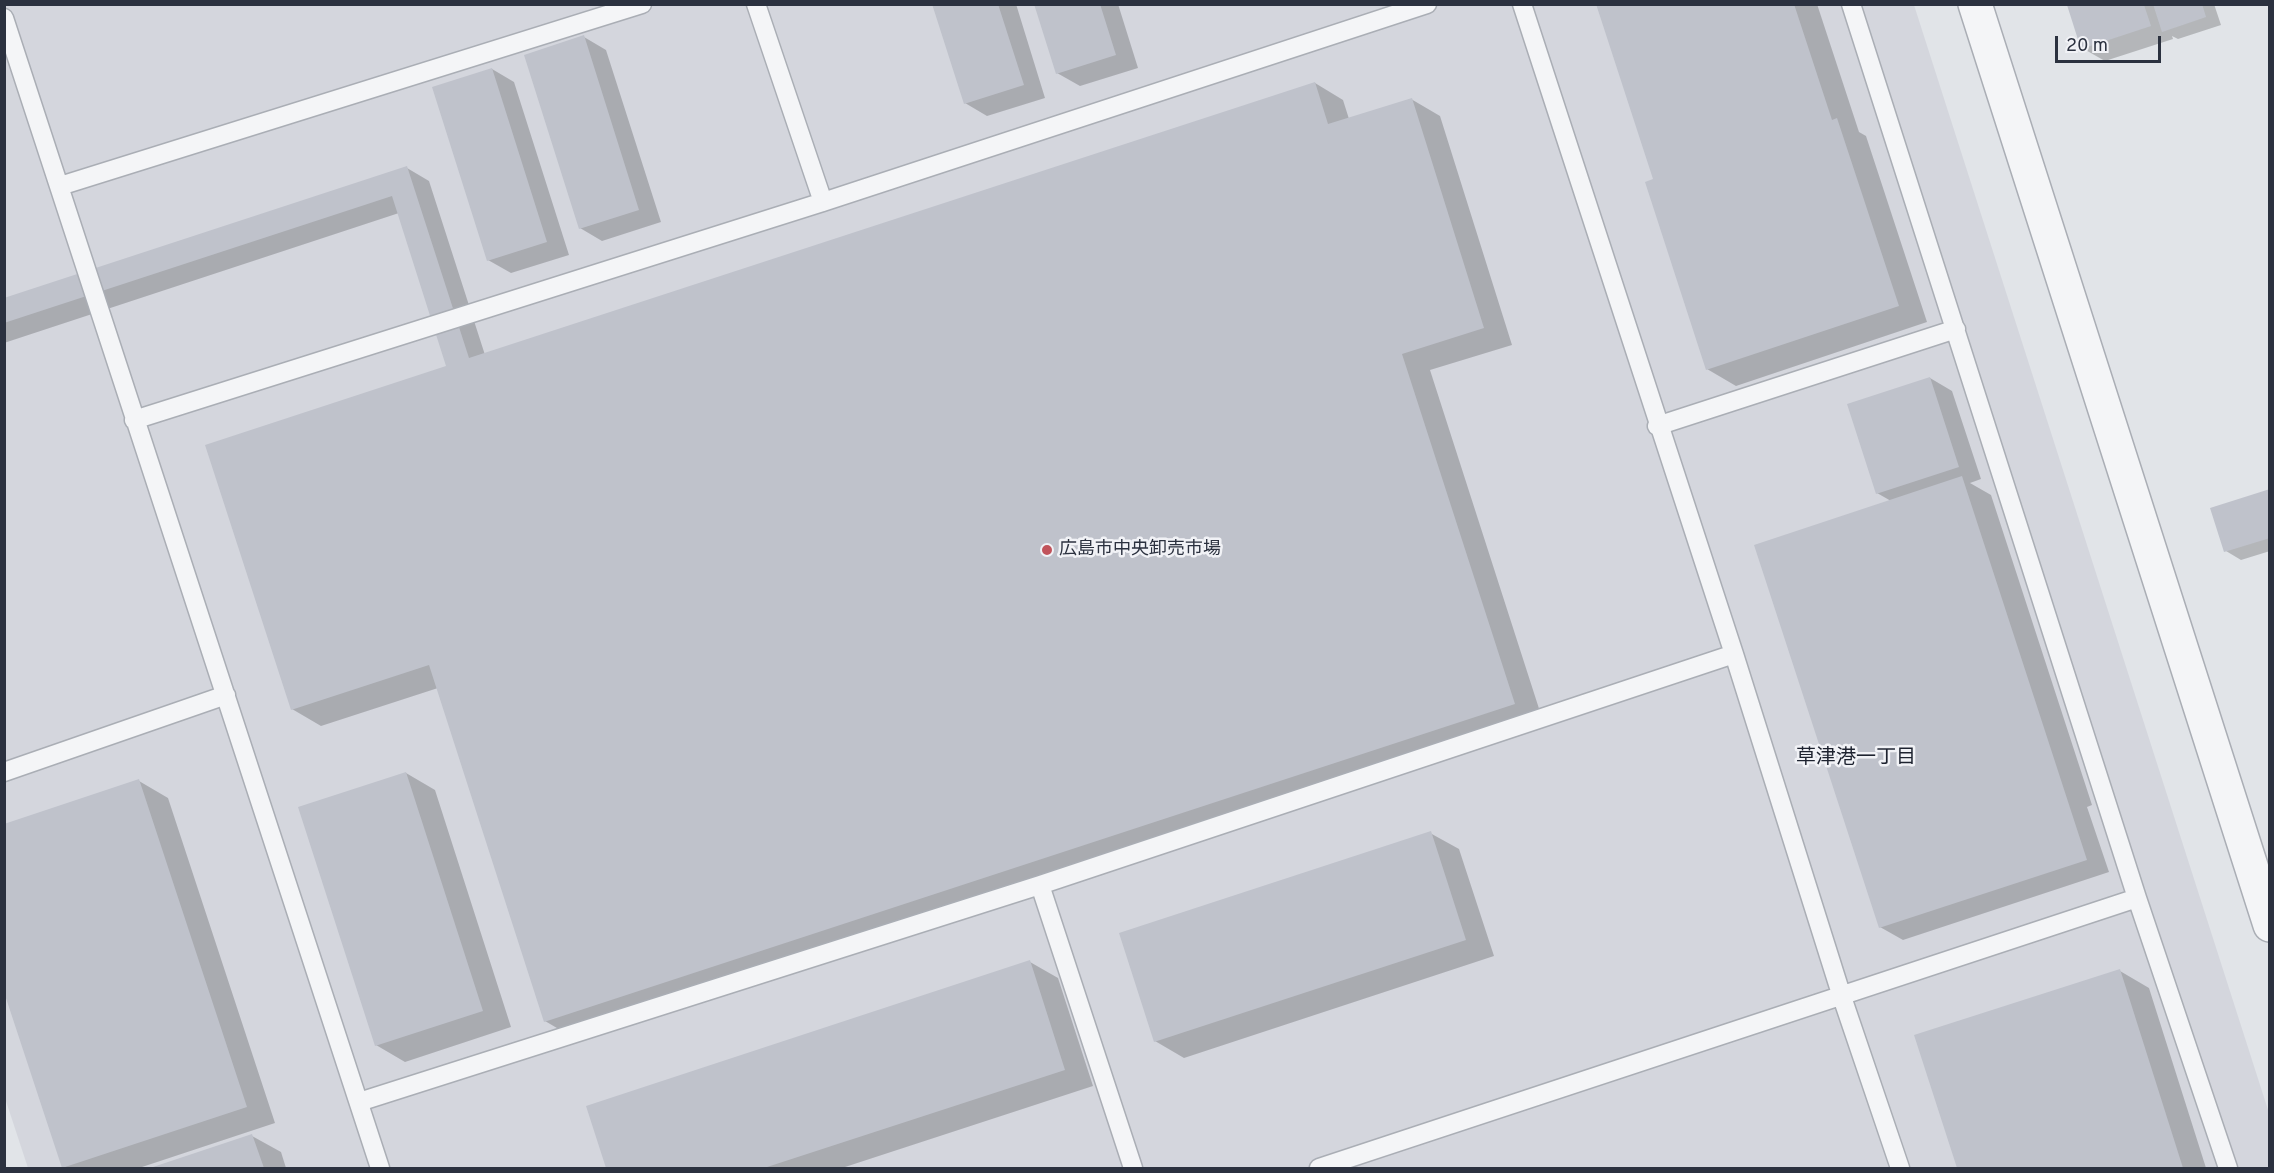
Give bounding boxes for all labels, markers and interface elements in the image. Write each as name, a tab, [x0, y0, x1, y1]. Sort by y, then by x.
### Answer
scale bar	[2058, 24, 2164, 62]
text: 20 m	[2066, 35, 2108, 58]
place label: 広島市中央卸売市場	[1059, 539, 1221, 561]
marker: 広島市中央卸売市場	[1040, 543, 1054, 557]
district label: 草津港一丁目	[1796, 747, 1916, 771]

